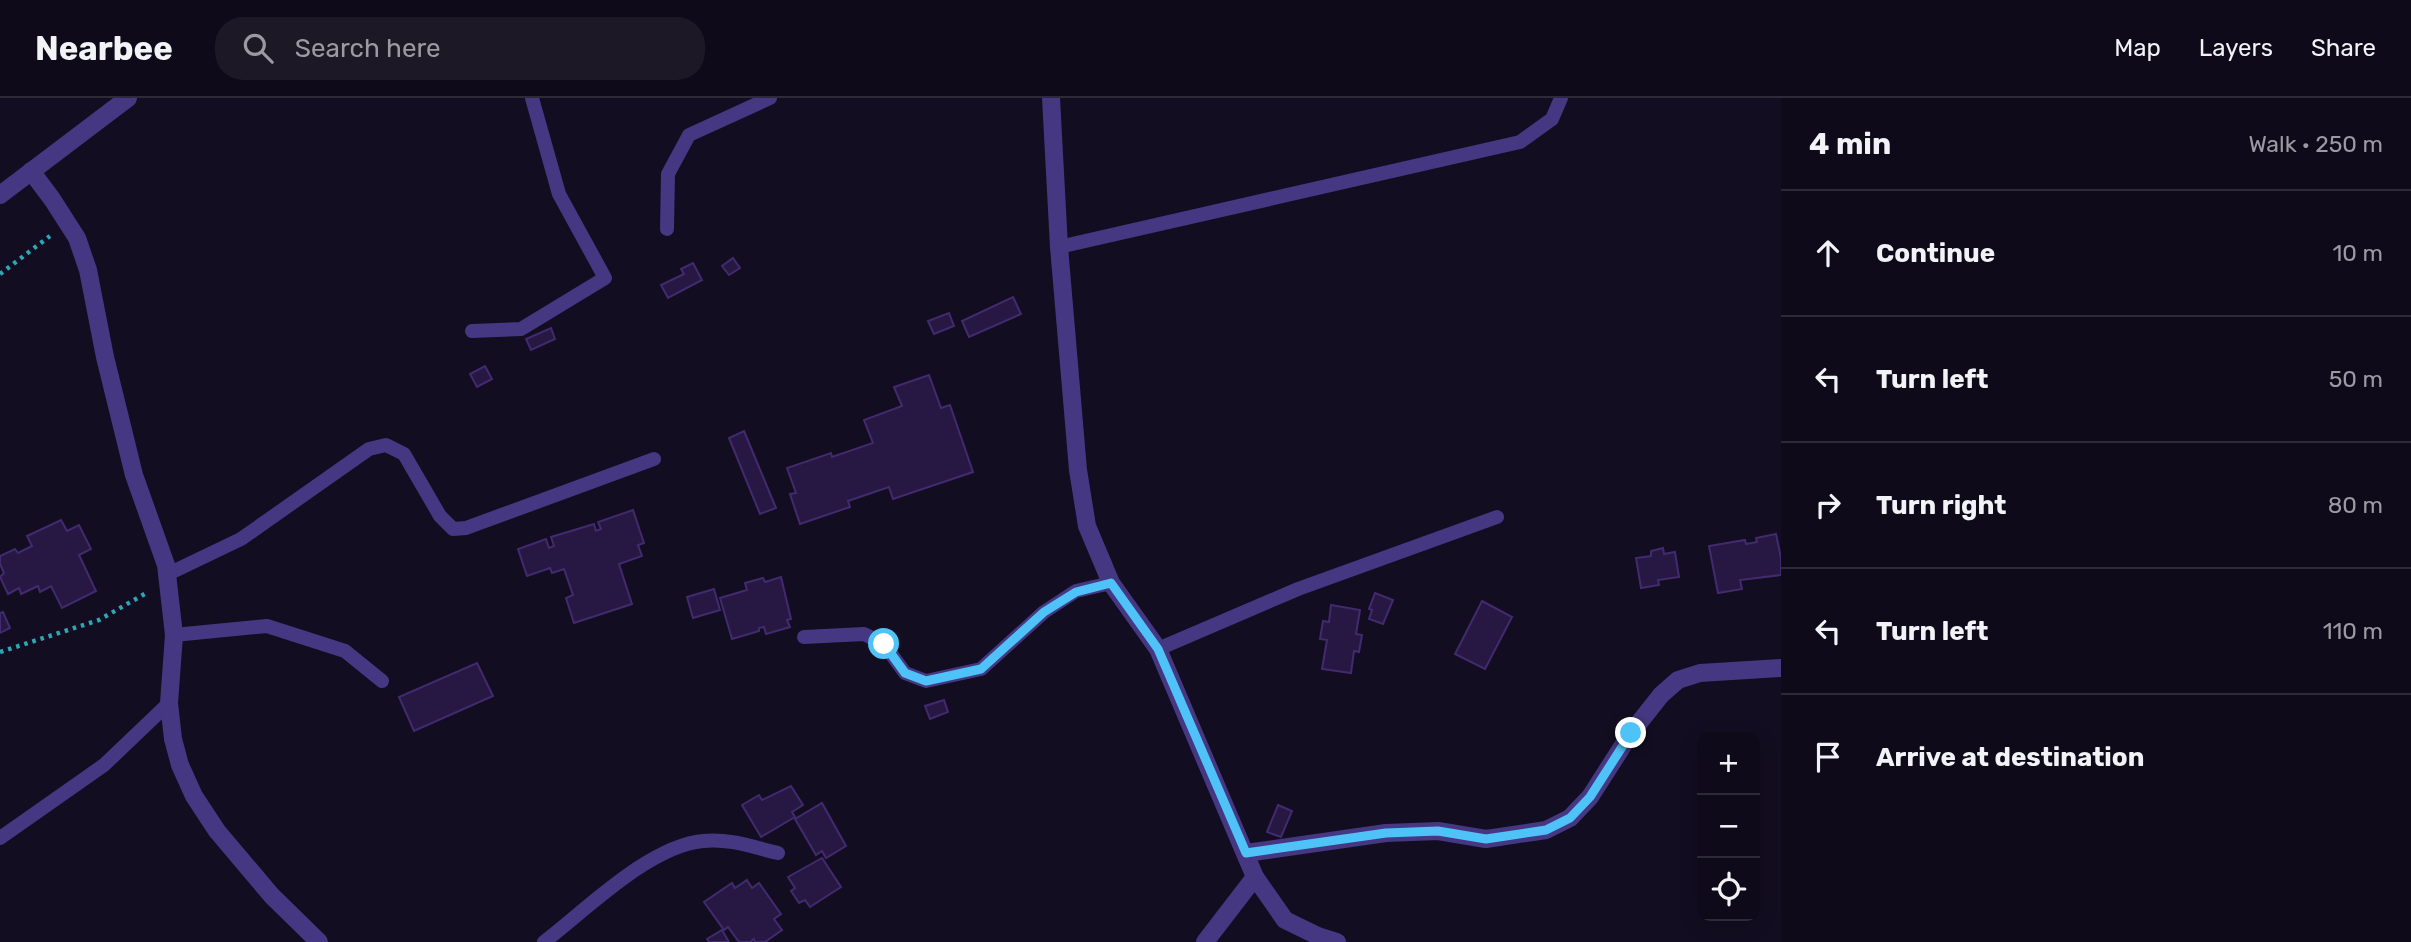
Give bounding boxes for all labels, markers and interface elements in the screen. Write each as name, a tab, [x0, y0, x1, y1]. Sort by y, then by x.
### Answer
search box	[215, 17, 705, 80]
text: Nearbee	[35, 29, 173, 68]
icon: search	[239, 29, 277, 67]
text: Search here	[295, 33, 441, 64]
text: Map	[2114, 34, 2161, 62]
text: Layers	[2199, 34, 2273, 62]
text: Share	[2311, 34, 2376, 62]
text: 4 min	[1809, 126, 1891, 162]
text: Walk · 250 m	[2248, 130, 2383, 158]
icon: ahead	[1809, 234, 1847, 272]
text: Continue	[1876, 238, 1995, 269]
text: 10 m	[2332, 239, 2383, 267]
icon: left	[1809, 360, 1847, 398]
text: Turn left	[1876, 364, 1988, 395]
text: 50 m	[2329, 365, 2383, 393]
icon: right	[1809, 486, 1847, 524]
text: Turn right	[1876, 490, 2006, 521]
text: 80 m	[2328, 491, 2383, 519]
icon: left	[1809, 612, 1847, 650]
text: Turn left	[1876, 616, 1988, 647]
text: 110 m	[2323, 617, 2383, 645]
route start	[868, 628, 899, 659]
route end	[1615, 717, 1646, 748]
map controls	[1697, 732, 1760, 921]
button: +	[1697, 732, 1760, 795]
icon: arrive	[1809, 738, 1847, 776]
text: Arrive at destination	[1876, 742, 2144, 773]
button: −	[1697, 795, 1760, 858]
button: locate	[1697, 858, 1760, 921]

